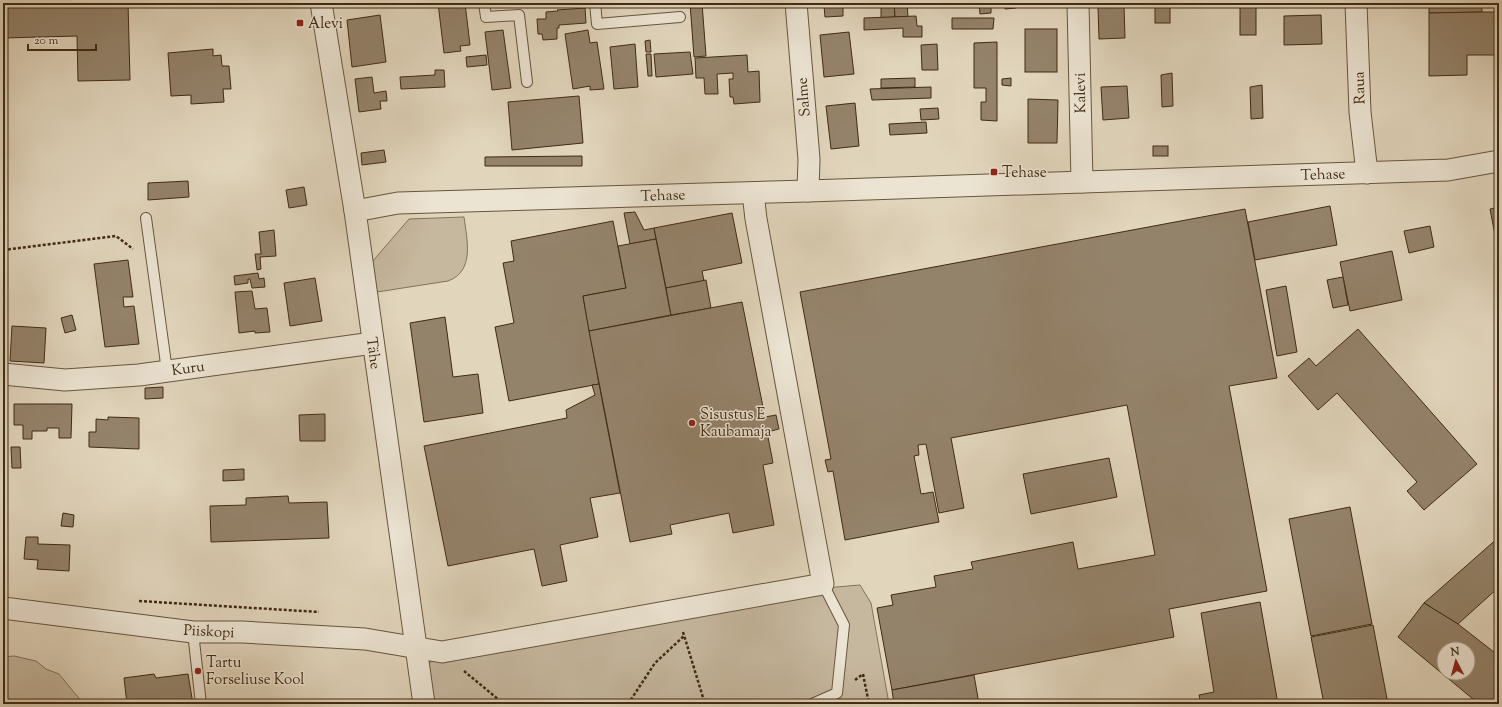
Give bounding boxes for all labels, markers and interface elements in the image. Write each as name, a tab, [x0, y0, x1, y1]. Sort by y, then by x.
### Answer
place label: Alevi	[308, 14, 343, 35]
marker: Alevi	[295, 18, 305, 28]
scale bar	[28, 26, 96, 52]
text: 20 m	[34, 32, 59, 50]
street label: Raua	[1349, 71, 1372, 105]
street label: Kalevi	[1071, 72, 1092, 113]
street label: Salme	[792, 76, 817, 117]
place label: Tehase	[1002, 163, 1047, 184]
street label: Tehase	[1300, 164, 1346, 187]
marker: Tehase	[989, 167, 999, 177]
street label: Tehase	[640, 185, 686, 208]
street label: Tähe	[360, 336, 385, 371]
street label: Kuru	[170, 357, 206, 382]
place label: Sisustus E Kaubamaja	[700, 405, 772, 443]
marker: Sisustus E Kaubamaja	[687, 418, 697, 428]
street label: Piiskopi	[183, 621, 235, 644]
north arrow	[1436, 641, 1476, 681]
text: N	[1449, 644, 1460, 661]
place label: Tartu Forseliuse Kool	[206, 653, 305, 691]
marker: Tartu Forseliuse Kool	[193, 666, 203, 676]

